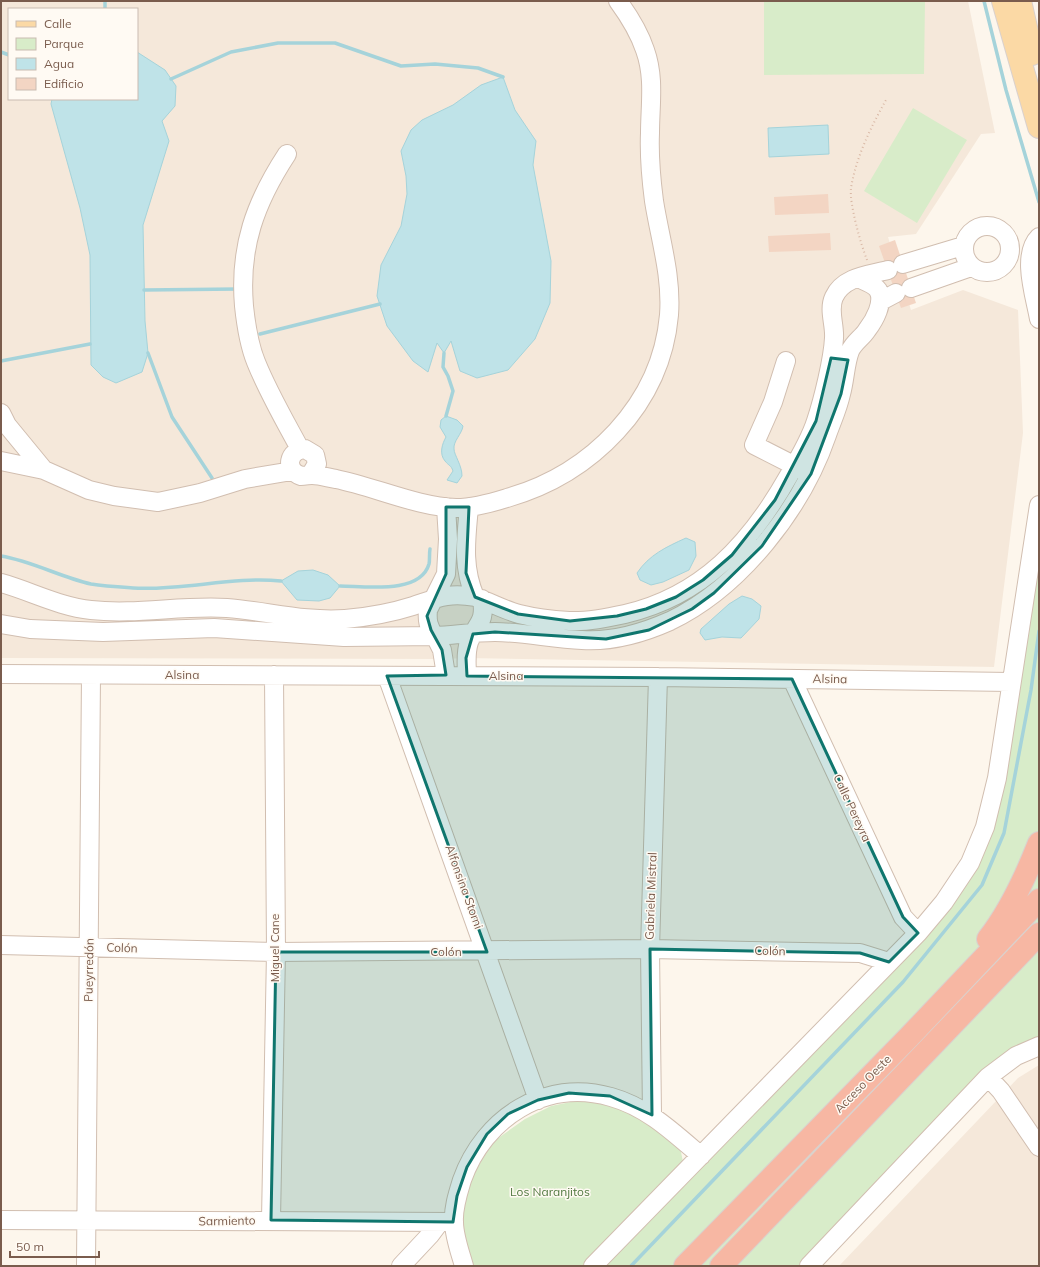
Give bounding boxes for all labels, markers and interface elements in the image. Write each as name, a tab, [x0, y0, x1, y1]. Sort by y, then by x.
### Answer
legend	[8, 8, 138, 100]
text: Calle	[44, 16, 71, 31]
text: Parque	[44, 36, 84, 51]
text: Agua	[44, 56, 74, 71]
text: Edificio	[44, 76, 84, 91]
street label: Alsina	[165, 667, 199, 682]
street label: Alsina	[489, 668, 523, 683]
street label: Alsina	[813, 671, 847, 686]
street label: Calle Pereyra	[830, 771, 875, 844]
street label: Alfonsina Storni	[442, 843, 487, 931]
street label: Gabriela Mistral	[641, 852, 660, 940]
street label: Miguel Cane	[267, 914, 282, 982]
street label: Pueyrredón	[80, 938, 97, 1002]
street label: Colón	[106, 939, 138, 956]
street label: Colón	[754, 943, 786, 958]
street label: Colón	[430, 944, 462, 959]
street label: Acceso Oeste	[831, 1051, 894, 1116]
park label: Los Naranjitos	[510, 1184, 590, 1199]
street label: Sarmiento	[198, 1213, 256, 1228]
scale bar	[10, 1233, 99, 1259]
text: 50 m	[16, 1239, 44, 1254]

